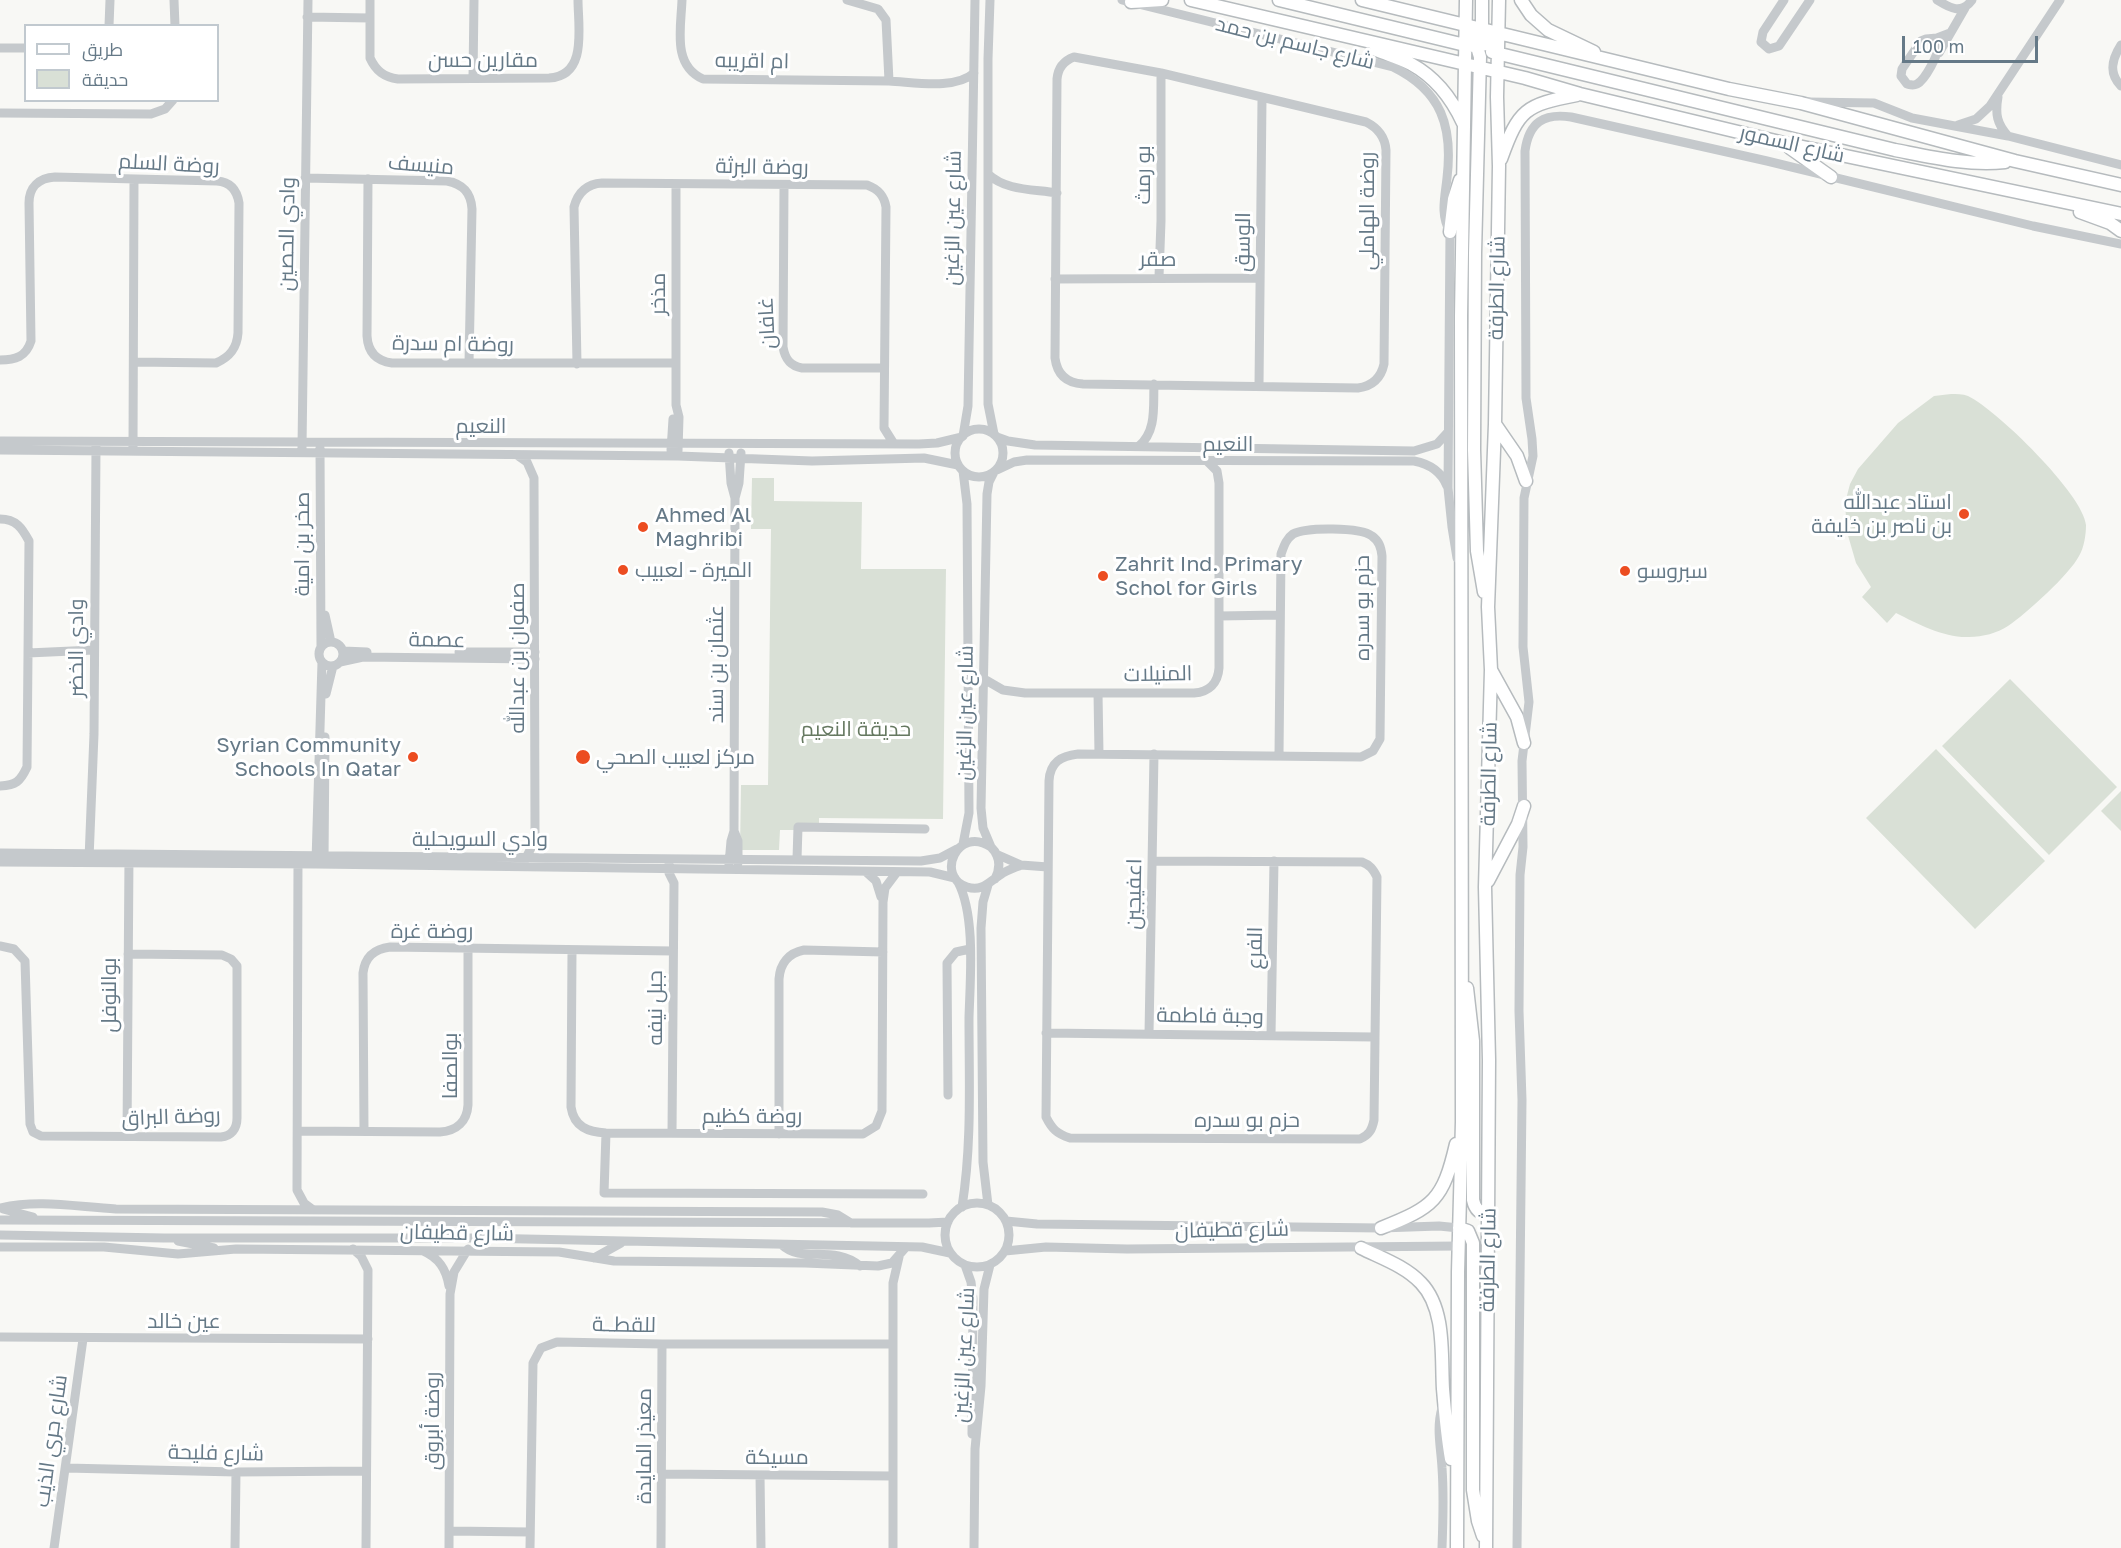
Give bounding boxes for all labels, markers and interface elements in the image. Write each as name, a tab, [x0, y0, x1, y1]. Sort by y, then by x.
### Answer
street label: شارع جاسم بن حمد	[1213, 11, 1377, 75]
legend	[24, 24, 219, 102]
scale bar	[1905, 24, 2042, 62]
text: 100 m	[1913, 35, 1964, 57]
text: طريق	[82, 38, 123, 60]
street label: مقارين حسن	[428, 47, 538, 73]
street label: ام اقريبه	[715, 48, 789, 74]
text: حديقة	[82, 68, 128, 90]
street label: شارع السمور	[1737, 120, 1847, 168]
street label: بو رمث	[1130, 145, 1156, 205]
street label: روضة السلم	[118, 149, 220, 179]
street label: منيسف	[387, 150, 455, 180]
street label: شارع عين الزغين	[939, 150, 967, 286]
street label: روضة الهاملي	[1354, 152, 1380, 270]
street label: روضة البرثة	[715, 154, 809, 180]
street label: وادي الحصين	[273, 177, 301, 291]
street label: الوسق	[1230, 212, 1256, 272]
street label: شارع الطرفة	[1483, 236, 1511, 340]
street label: صقر	[1140, 246, 1176, 272]
street label: مذخر	[645, 273, 671, 315]
street label: غافان	[753, 297, 781, 349]
street label: روضة ام سدرة	[392, 330, 514, 358]
street label: النعيم	[456, 413, 506, 439]
street label: النعيم	[1203, 431, 1253, 457]
place label: استاد عبدالله بن ناصر بن خليفة	[1811, 489, 1952, 539]
street label: صخر بن امية	[289, 492, 315, 596]
place label: Ahmed Al Maghribi	[655, 502, 751, 552]
marker: استاد عبدالله بن ناصر بن خليفة	[1957, 507, 1971, 521]
marker: Ahmed Al Maghribi	[636, 520, 650, 534]
place label: Zahrit Ind. Primary Schol for Girls	[1115, 551, 1302, 601]
street label: حزم بو سدره	[1349, 555, 1375, 661]
place label: الميرة - لعبيب	[635, 557, 752, 583]
place label: سبروسو	[1637, 558, 1708, 584]
marker: الميرة - لعبيب	[616, 563, 630, 577]
marker: سبروسو	[1618, 564, 1632, 578]
marker: Zahrit Ind. Primary Schol for Girls	[1096, 569, 1110, 583]
street label: صفوان بن عبدالله	[504, 583, 530, 733]
street label: وادي الخضر	[63, 599, 89, 697]
street label: عثمان بن سند	[703, 605, 729, 723]
street label: عصمة	[408, 627, 466, 653]
street label: شارع عين الزغين	[951, 645, 979, 781]
street label: المنيلات	[1123, 661, 1193, 687]
park label: حديقة النعيم	[801, 716, 911, 742]
street label: شارع الطرفة	[1475, 722, 1503, 826]
place label: Syrian Community Schools In Qatar	[216, 732, 401, 782]
place label: مركز لعبيب الصحي	[596, 744, 755, 770]
marker: مركز لعبيب الصحي	[574, 748, 592, 766]
marker: Syrian Community Schools In Qatar	[406, 750, 420, 764]
street label: وادي السويحلية	[412, 826, 548, 852]
street label: اعفيجين	[1121, 858, 1147, 930]
street label: روضة غرة	[391, 918, 473, 944]
street label: الفرع	[1242, 926, 1268, 970]
street label: بوالنوفل	[96, 958, 122, 1032]
street label: جبل نيفه	[642, 970, 668, 1046]
street label: وجبة فاطمة	[1156, 1002, 1264, 1030]
street label: بوالصفا	[437, 1033, 463, 1099]
street label: روضة البراق	[121, 1103, 221, 1131]
street label: روضة كظيم	[702, 1103, 802, 1129]
street label: حزم بو سدره	[1194, 1107, 1300, 1133]
street label: شارع الطرفة	[1474, 1208, 1502, 1312]
street label: شارع قطيفان	[1175, 1216, 1289, 1244]
street label: شارع قطيفان	[400, 1219, 514, 1247]
street label: شارع عين الزغين	[948, 1287, 980, 1423]
street label: عين خالد	[147, 1308, 221, 1334]
street label: للقطــة	[592, 1312, 656, 1338]
street label: روضة أبروق	[419, 1372, 445, 1470]
street label: شارع جري الذيب	[29, 1373, 73, 1509]
street label: معيذر المايدة	[631, 1388, 657, 1504]
street label: شارع فليحة	[168, 1440, 264, 1466]
street label: مسيكة	[745, 1444, 809, 1470]

